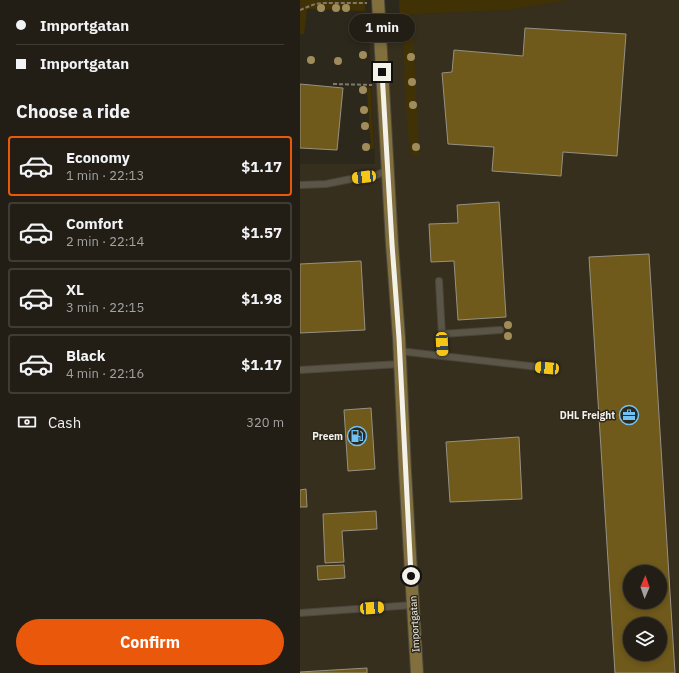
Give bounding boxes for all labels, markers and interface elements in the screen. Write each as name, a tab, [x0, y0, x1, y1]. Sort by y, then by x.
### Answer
callout: 1 min	[349, 14, 415, 42]
text: Importgatan	[40, 16, 129, 35]
text: 1 min	[365, 19, 399, 36]
text: Importgatan	[40, 54, 129, 73]
route end	[373, 63, 391, 81]
text: Choose a ride	[16, 100, 130, 123]
icon: car	[18, 148, 54, 184]
text: Economy	[66, 148, 130, 167]
text: $1.17	[241, 157, 282, 176]
text: 1 min · 22:13	[66, 167, 144, 184]
car	[351, 170, 377, 184]
icon: car	[18, 214, 54, 250]
text: Comfort	[66, 214, 123, 233]
text: $1.57	[241, 223, 282, 242]
text: 2 min · 22:14	[66, 233, 144, 250]
icon: car	[18, 280, 54, 316]
text: XL	[66, 280, 84, 299]
text: $1.98	[241, 289, 282, 308]
text: 3 min · 22:15	[66, 299, 144, 316]
car	[435, 332, 449, 356]
icon: car	[18, 346, 54, 382]
text: Black	[66, 346, 106, 365]
text: $1.17	[241, 355, 282, 374]
car	[535, 361, 559, 375]
text: 4 min · 22:16	[66, 365, 144, 382]
office icon: DHL Freight	[618, 404, 640, 426]
place label: DHL Freight	[560, 409, 615, 422]
icon: cash	[16, 411, 38, 433]
text: Cash	[48, 413, 81, 432]
text: 320 m	[246, 414, 284, 431]
fuel station icon: Preem	[346, 425, 368, 447]
place label: Preem	[312, 430, 343, 443]
north arrow	[623, 565, 667, 609]
map controls	[623, 565, 667, 661]
route start	[402, 567, 420, 585]
street label: Importgatan	[407, 595, 422, 652]
car	[360, 601, 384, 615]
button: layers	[623, 617, 667, 661]
button: Confirm	[16, 619, 284, 665]

